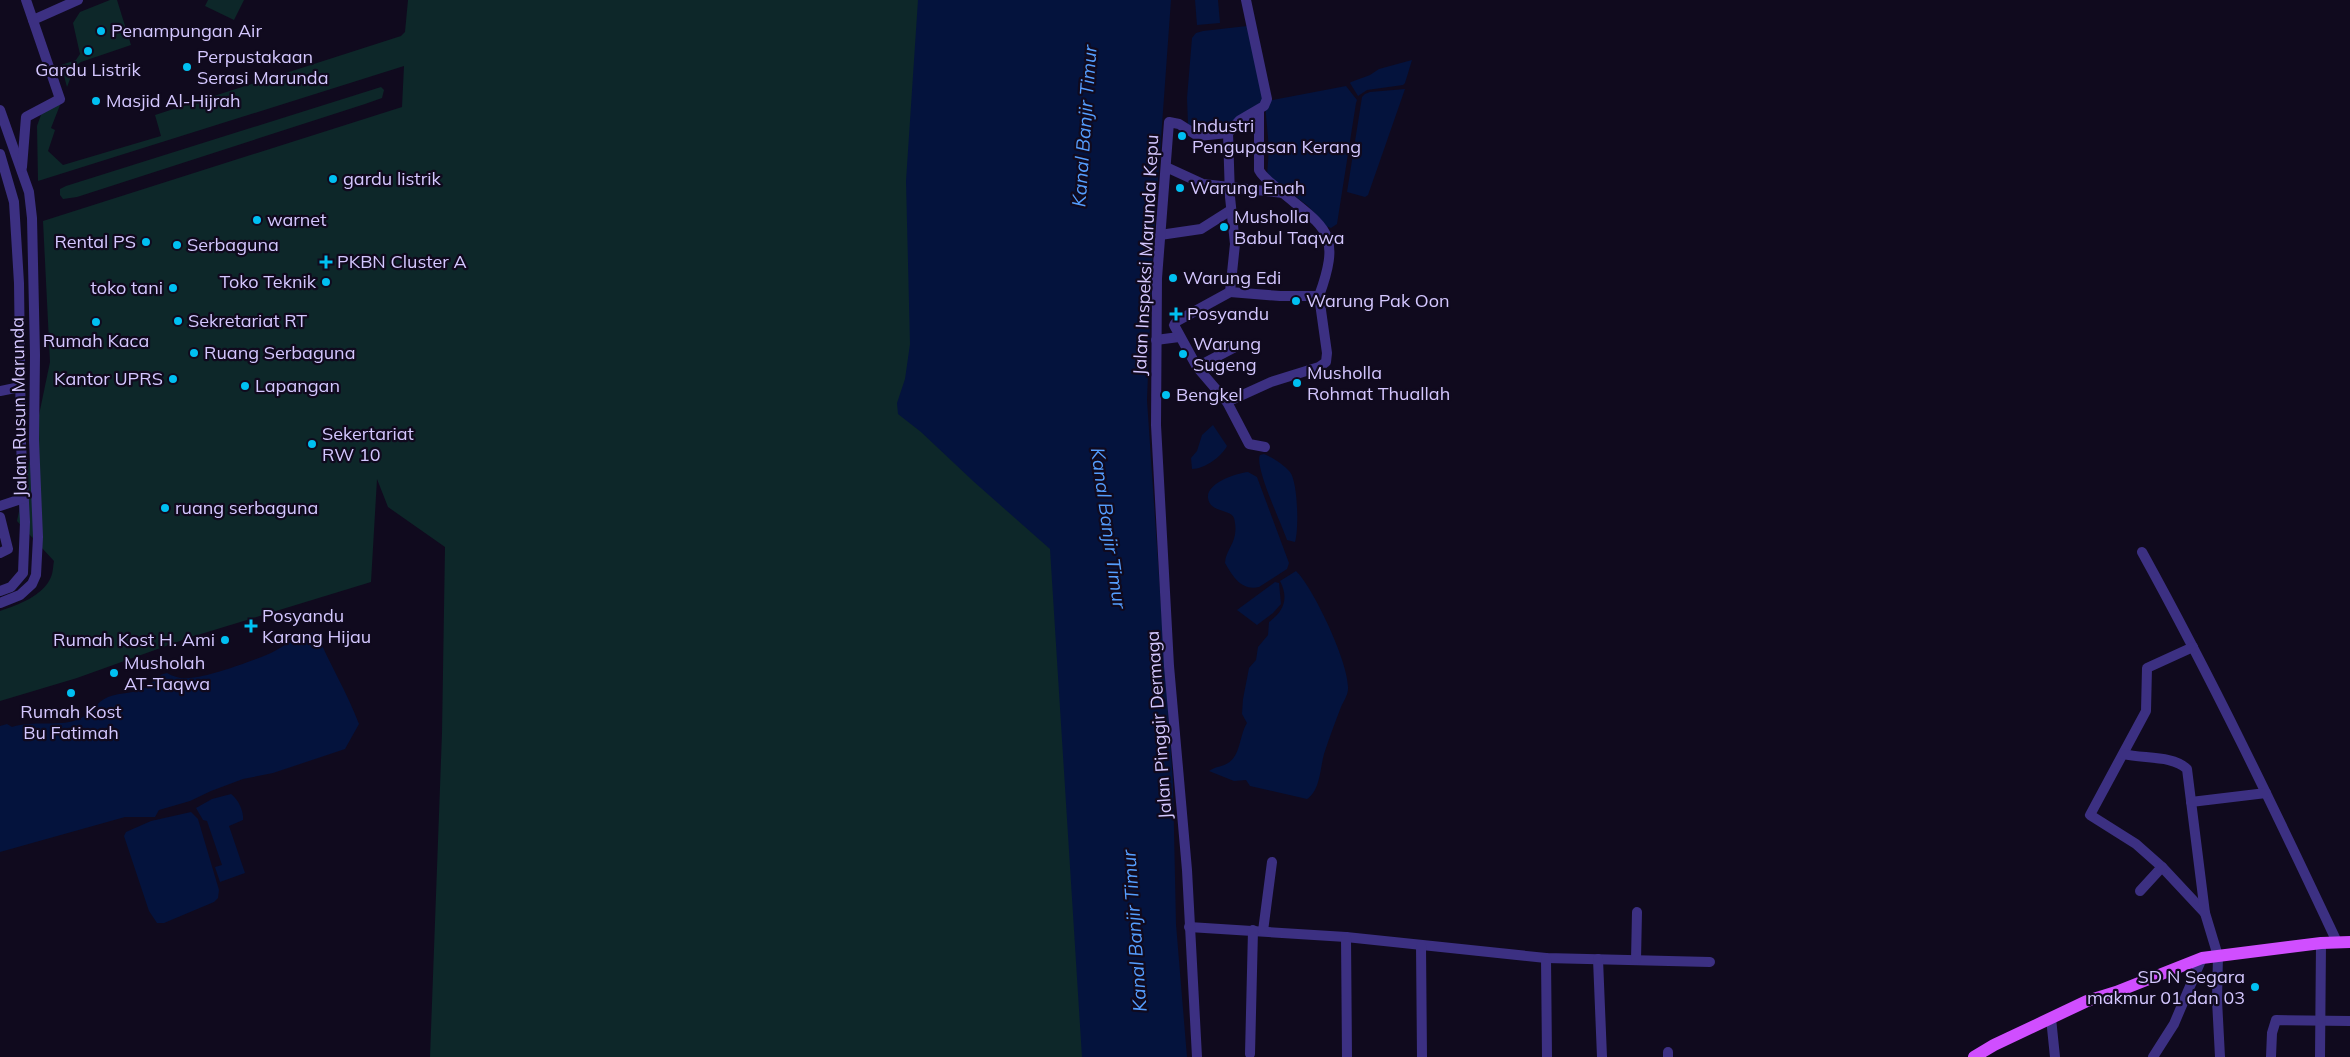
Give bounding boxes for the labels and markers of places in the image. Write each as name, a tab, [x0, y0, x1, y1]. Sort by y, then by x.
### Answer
place label: Penampungan Air	[111, 19, 262, 42]
marker: Penampungan Air	[95, 25, 107, 37]
marker: Gardu Listrik	[82, 45, 94, 57]
place label: Perpustakaan Serasi Marunda	[197, 45, 328, 89]
place label: Gardu Listrik	[35, 58, 142, 81]
marker: Perpustakaan Serasi Marunda	[181, 61, 193, 73]
place label: Masjid Al-Hijrah	[106, 89, 241, 112]
marker: Masjid Al-Hijrah	[90, 95, 102, 107]
place label: Industri Pengupasan Kerang	[1192, 114, 1361, 158]
marker: Industri Pengupasan Kerang	[1176, 130, 1188, 142]
place label: gardu listrik	[343, 167, 441, 190]
marker: gardu listrik	[327, 173, 339, 185]
place label: Warung Enah	[1190, 176, 1305, 199]
marker: Warung Enah	[1174, 182, 1186, 194]
place label: Musholla Babul Taqwa	[1234, 205, 1345, 249]
place label: warnet	[267, 208, 326, 231]
marker: warnet	[251, 214, 263, 226]
marker: Musholla Babul Taqwa	[1218, 221, 1230, 233]
place label: Rental PS	[54, 230, 136, 253]
place label: Serbaguna	[187, 233, 279, 256]
marker: Rental PS	[140, 236, 152, 248]
marker: Serbaguna	[171, 239, 183, 251]
place label: PKBN Cluster A	[337, 250, 467, 273]
marker: PKBN Cluster A	[319, 255, 333, 269]
place label: Warung Edi	[1183, 266, 1281, 289]
place label: Toko Teknik	[220, 270, 317, 293]
marker: Warung Edi	[1167, 272, 1179, 284]
place label: toko tani	[91, 276, 163, 299]
marker: Toko Teknik	[320, 276, 332, 288]
marker: toko tani	[167, 282, 179, 294]
place label: Warung Pak Oon	[1306, 289, 1450, 312]
marker: Warung Pak Oon	[1290, 295, 1302, 307]
place label: Posyandu	[1187, 302, 1269, 325]
marker: Posyandu	[1169, 307, 1183, 321]
place label: Sekretariat RT	[188, 309, 307, 332]
marker: Sekretariat RT	[172, 315, 184, 327]
marker: Rumah Kaca	[90, 316, 102, 328]
place label: Rumah Kaca	[43, 329, 149, 352]
place label: Warung Sugeng	[1193, 332, 1261, 376]
place label: Ruang Serbaguna	[204, 341, 355, 364]
marker: Ruang Serbaguna	[188, 347, 200, 359]
marker: Warung Sugeng	[1177, 348, 1189, 360]
place label: Musholla Rohmat Thuallah	[1307, 361, 1450, 405]
place label: Kantor UPRS	[54, 367, 163, 390]
marker: Kantor UPRS	[167, 373, 179, 385]
place label: Lapangan	[255, 374, 340, 397]
marker: Musholla Rohmat Thuallah	[1291, 377, 1303, 389]
marker: Lapangan	[239, 380, 251, 392]
place label: Bengkel	[1176, 383, 1243, 406]
marker: Bengkel	[1160, 389, 1172, 401]
place label: Sekertariat RW 10	[322, 422, 414, 466]
marker: Sekertariat RW 10	[306, 438, 318, 450]
place label: ruang serbaguna	[175, 496, 318, 519]
marker: ruang serbaguna	[159, 502, 171, 514]
place label: Posyandu Karang Hijau	[262, 604, 371, 648]
marker: Posyandu Karang Hijau	[244, 619, 258, 633]
place label: Rumah Kost H. Ami	[53, 628, 215, 651]
marker: Rumah Kost H. Ami	[219, 634, 231, 646]
place label: Musholah AT-Taqwa	[124, 651, 210, 695]
marker: Musholah AT-Taqwa	[108, 667, 120, 679]
marker: Rumah Kost Bu Fatimah	[65, 687, 77, 699]
place label: Rumah Kost Bu Fatimah	[20, 700, 122, 744]
place label: SD N Segara makmur 01 dan 03	[2087, 965, 2245, 1009]
marker: SD N Segara makmur 01 dan 03	[2249, 981, 2261, 993]

